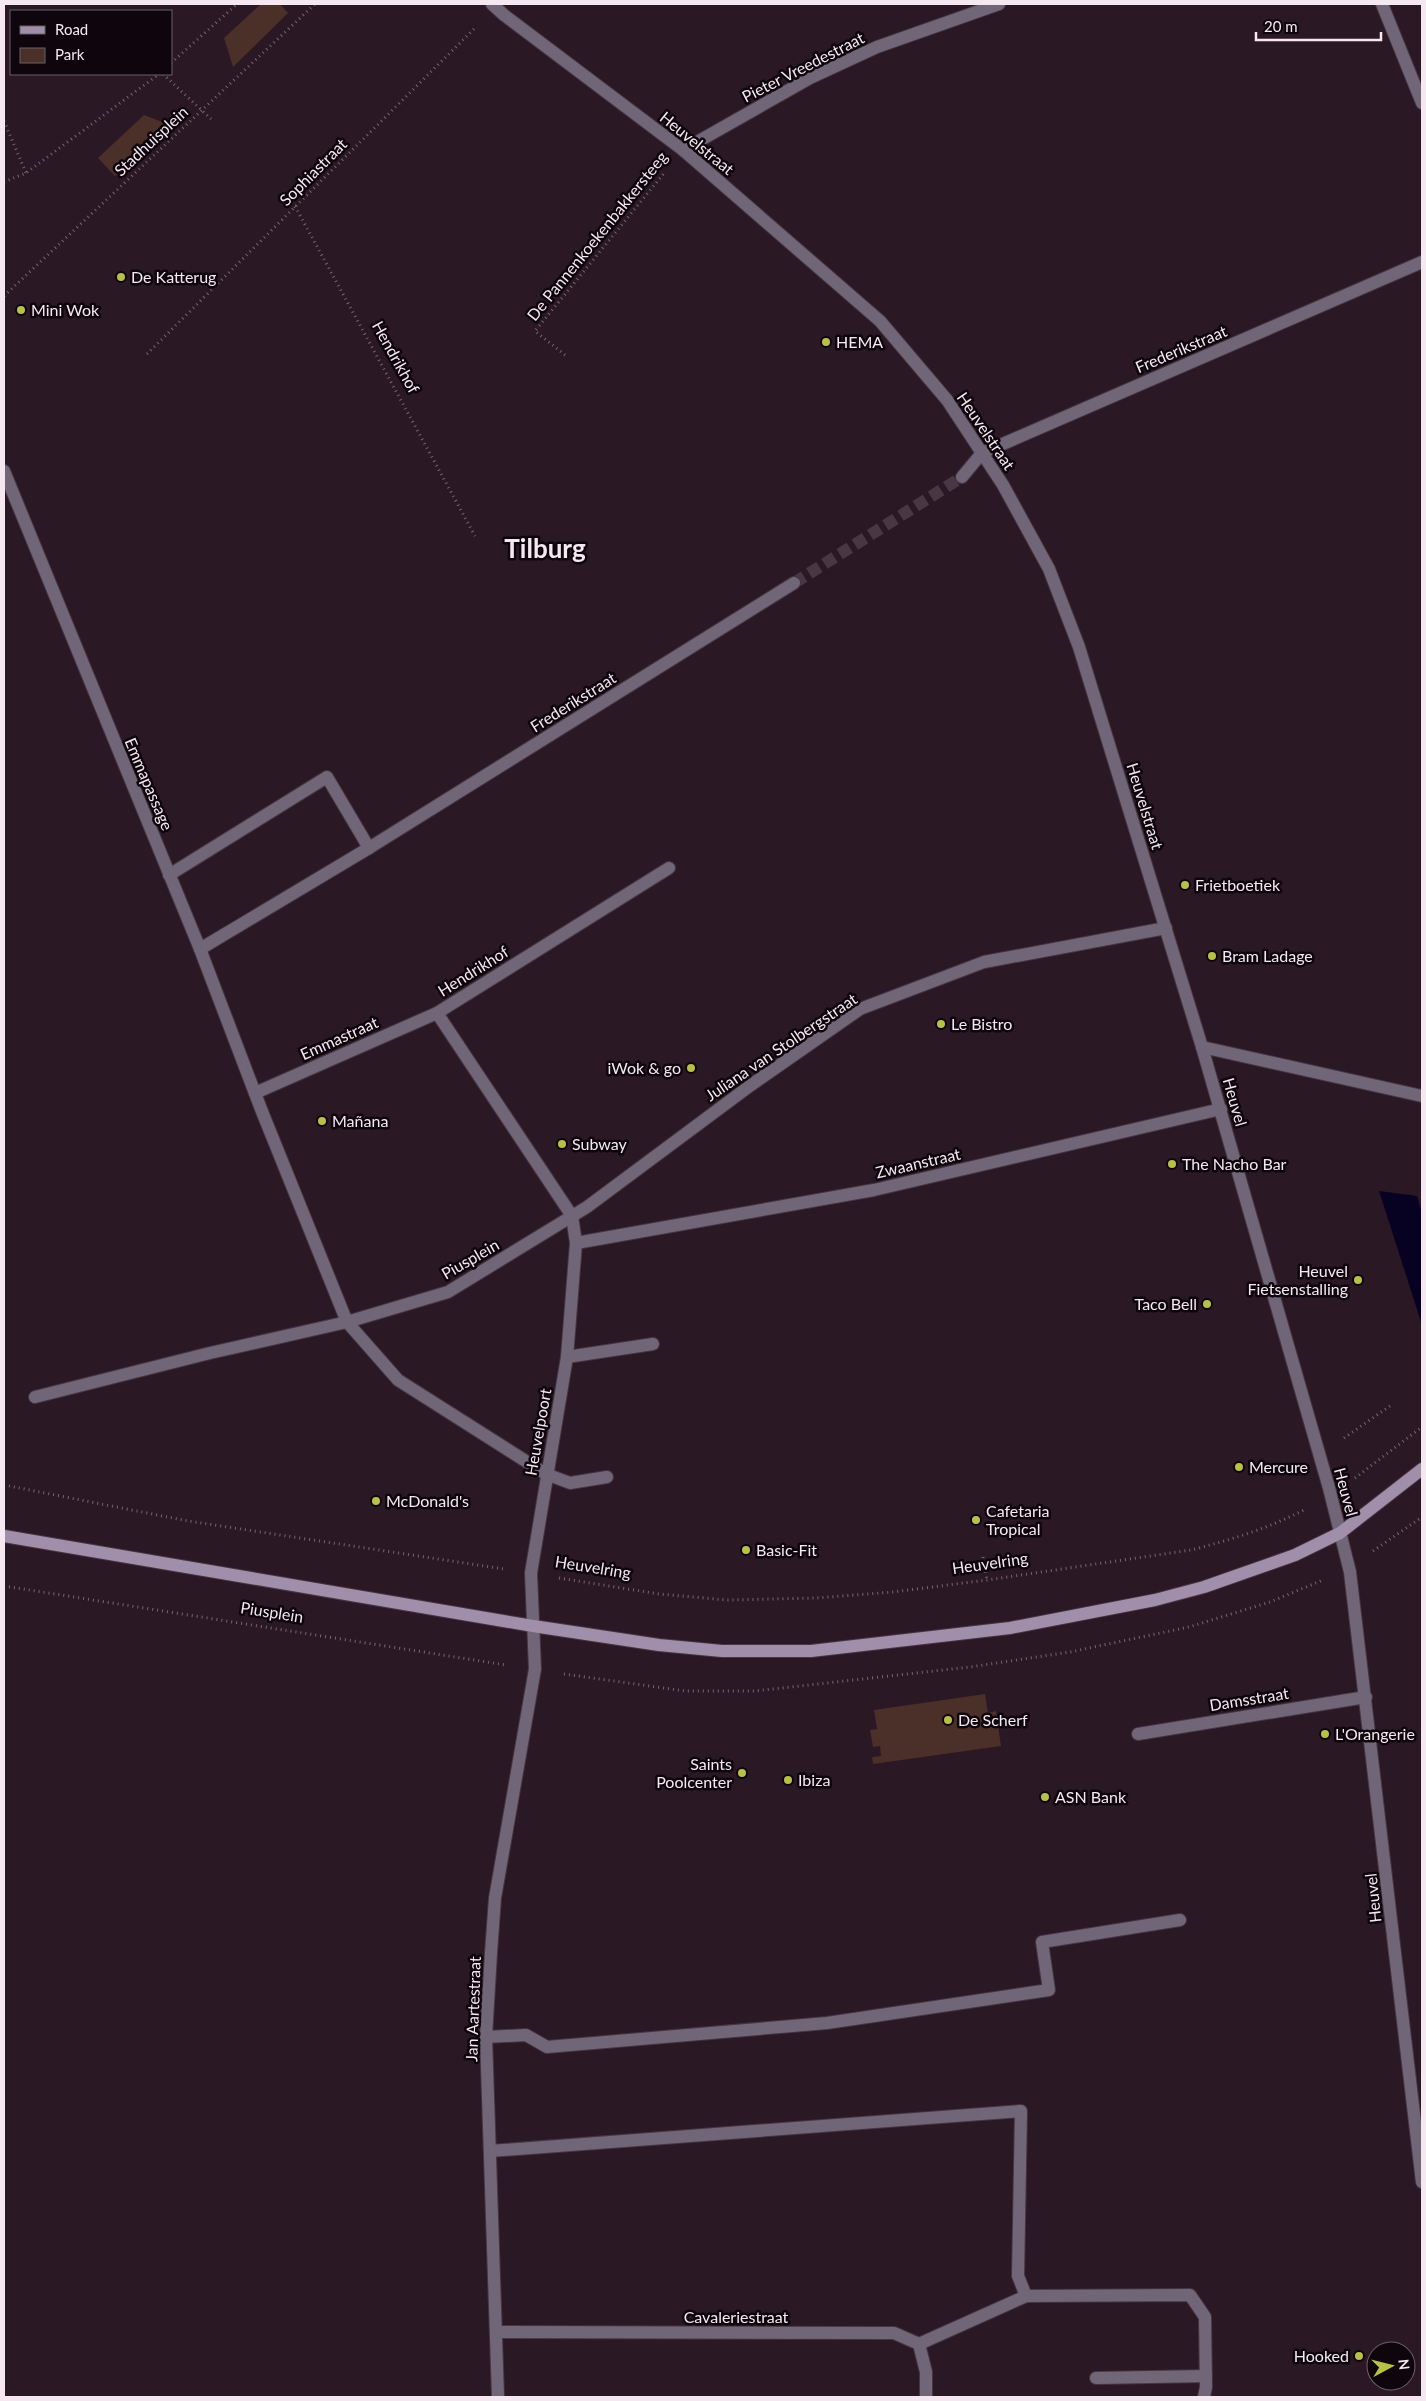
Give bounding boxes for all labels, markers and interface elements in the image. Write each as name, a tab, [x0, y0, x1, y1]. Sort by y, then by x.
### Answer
legend	[10, 10, 172, 75]
scale bar	[1256, 10, 1381, 42]
text: 20 m	[1264, 17, 1298, 35]
text: Road	[55, 20, 88, 38]
street label: Pieter Vreedestraat	[739, 27, 867, 106]
text: Park	[55, 45, 85, 63]
street label: Stadhuisplein	[110, 102, 191, 179]
street label: Heuvelstraat	[657, 107, 738, 178]
street label: Sophiastraat	[275, 134, 350, 209]
street label: De Pannenkoekenbakkersteeg	[522, 147, 671, 324]
place label: De Katterug	[131, 267, 216, 286]
marker: De Katterug	[115, 271, 127, 283]
place label: Mini Wok	[31, 300, 100, 319]
marker: Mini Wok	[15, 304, 27, 316]
street label: Hendrikhof	[369, 317, 424, 396]
street label: Frederikstraat	[1132, 321, 1230, 376]
place label: HEMA	[836, 332, 883, 351]
marker: HEMA	[820, 336, 832, 348]
street label: Heuvelstraat	[954, 388, 1019, 473]
district label: Tilburg	[504, 532, 586, 564]
street label: Frederikstraat	[526, 668, 619, 735]
street label: Emmapassage	[121, 735, 177, 833]
street label: Heuvelstraat	[1123, 760, 1168, 852]
place label: Frietboetiek	[1195, 875, 1281, 894]
marker: Frietboetiek	[1179, 879, 1191, 891]
street label: Hendrikhof	[434, 941, 512, 1000]
place label: Bram Ladage	[1222, 946, 1313, 965]
marker: Bram Ladage	[1206, 950, 1218, 962]
street label: Juliana van Stolbergstraat	[701, 989, 860, 1104]
street label: Emmastraat	[297, 1012, 381, 1063]
place label: Le Bistro	[951, 1014, 1012, 1033]
marker: Le Bistro	[935, 1018, 947, 1030]
place label: iWok & go	[608, 1058, 681, 1077]
marker: iWok & go	[685, 1062, 697, 1074]
street label: Heuvel	[1220, 1075, 1251, 1128]
place label: Mañana	[332, 1111, 388, 1130]
marker: Mañana	[316, 1115, 328, 1127]
place label: Subway	[572, 1134, 628, 1153]
marker: Subway	[556, 1138, 568, 1150]
street label: Zwaanstraat	[874, 1143, 962, 1181]
place label: The Nacho Bar	[1182, 1154, 1287, 1173]
marker: The Nacho Bar	[1166, 1158, 1178, 1170]
street label: Piusplein	[438, 1235, 502, 1283]
place label: Heuvel Fietsenstalling	[1247, 1261, 1348, 1298]
marker: Heuvel Fietsenstalling	[1352, 1274, 1364, 1286]
place label: Taco Bell	[1135, 1294, 1197, 1313]
marker: Taco Bell	[1201, 1298, 1213, 1310]
street label: Heuvelpoort	[520, 1387, 555, 1477]
place label: Mercure	[1249, 1457, 1308, 1476]
marker: Mercure	[1233, 1461, 1245, 1473]
street label: Heuvel	[1331, 1465, 1362, 1518]
place label: McDonald's	[386, 1491, 469, 1510]
marker: McDonald's	[370, 1495, 382, 1507]
place label: Cafetaria Tropical	[986, 1501, 1050, 1538]
marker: Cafetaria Tropical	[970, 1514, 982, 1526]
place label: Basic-Fit	[756, 1540, 817, 1559]
marker: Basic-Fit	[740, 1544, 752, 1556]
street label: Heuvelring	[951, 1548, 1029, 1577]
street label: Heuvelring	[554, 1551, 632, 1582]
street label: Piusplein	[239, 1597, 305, 1626]
street label: Damsstraat	[1208, 1683, 1290, 1714]
place label: De Scherf	[958, 1710, 1028, 1729]
marker: De Scherf	[942, 1714, 954, 1726]
place label: L'Orangerie	[1335, 1724, 1415, 1743]
marker: L'Orangerie	[1319, 1728, 1331, 1740]
place label: Saints Poolcenter	[656, 1754, 732, 1791]
marker: Saints Poolcenter	[736, 1767, 748, 1779]
place label: Ibiza	[798, 1770, 830, 1789]
marker: Ibiza	[782, 1774, 794, 1786]
place label: ASN Bank	[1055, 1787, 1127, 1806]
marker: ASN Bank	[1039, 1791, 1051, 1803]
street label: Heuvel	[1360, 1872, 1385, 1924]
street label: Jan Aartestraat	[461, 1956, 484, 2062]
street label: Cavaleriestraat	[684, 2307, 789, 2326]
north arrow	[1366, 2341, 1416, 2391]
place label: Hooked	[1294, 2346, 1349, 2365]
marker: Hooked	[1353, 2350, 1365, 2362]
text: N	[1395, 2358, 1413, 2371]

